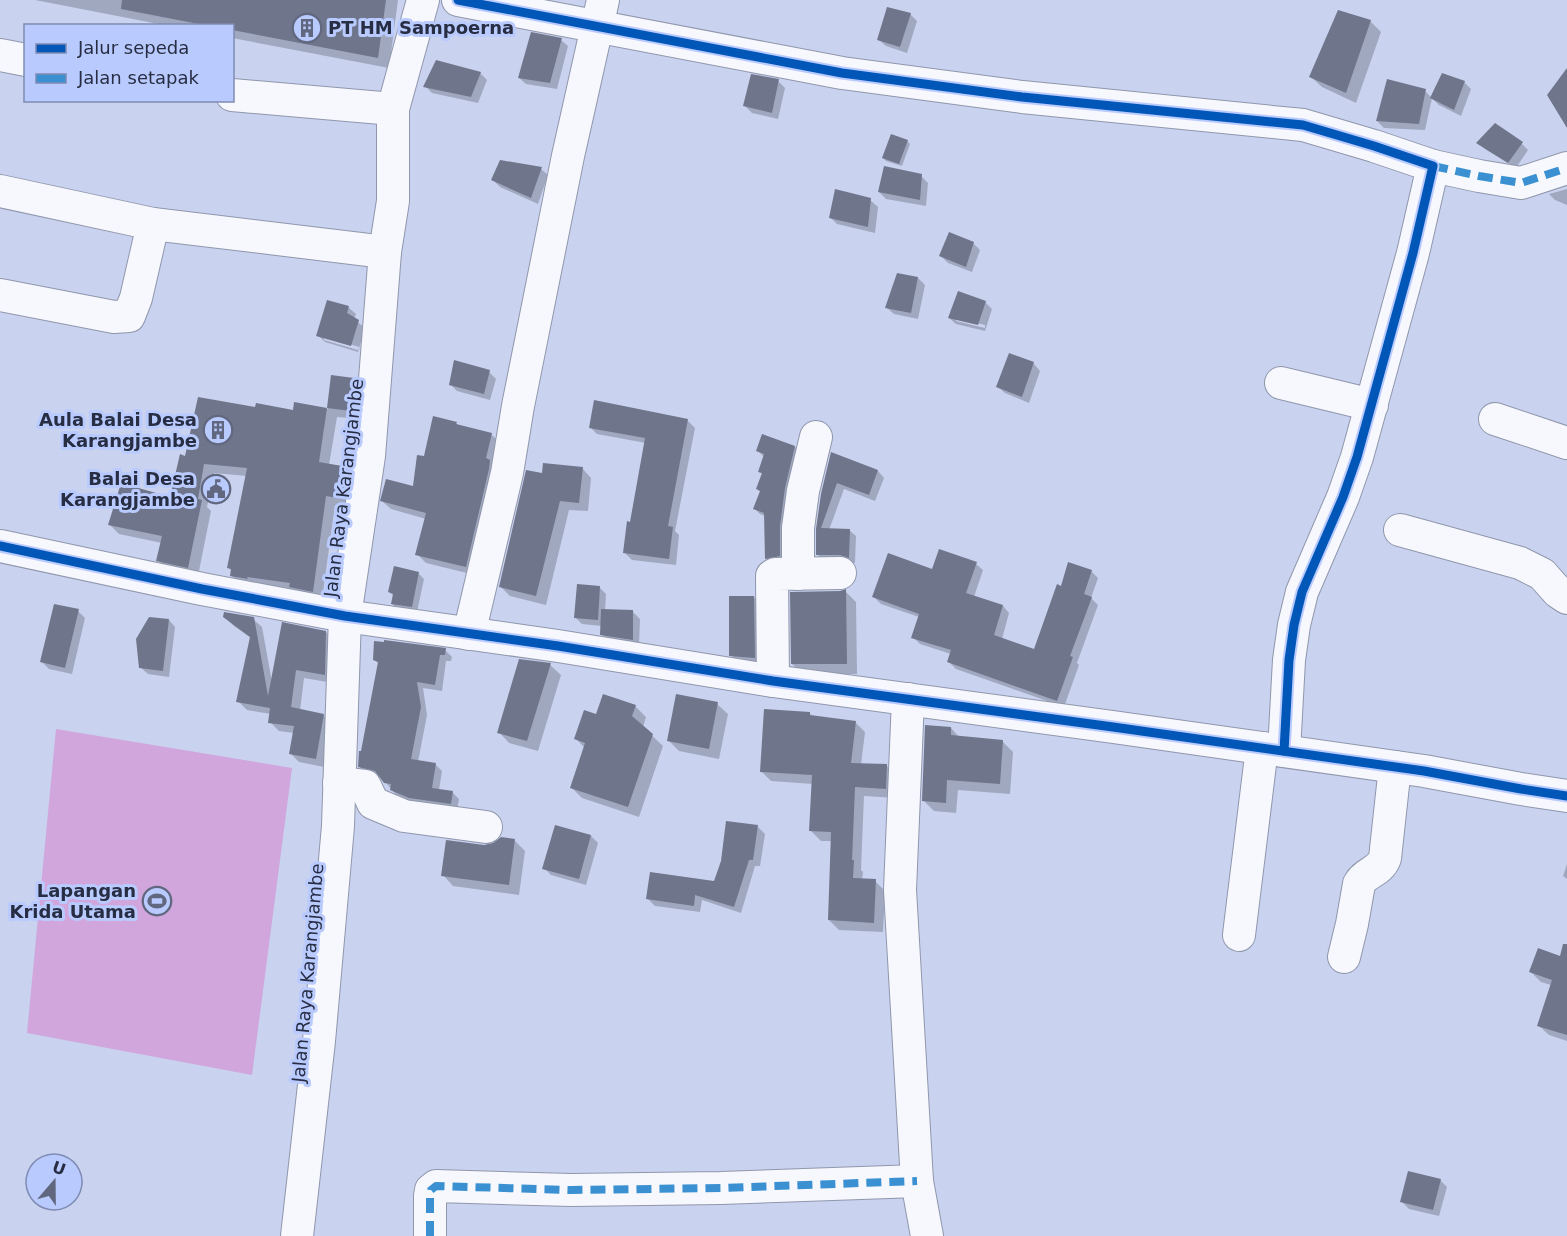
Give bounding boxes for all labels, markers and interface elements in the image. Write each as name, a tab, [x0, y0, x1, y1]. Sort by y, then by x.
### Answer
building icon: PT HM Sampoerna	[291, 12, 323, 44]
place label: PT HM Sampoerna	[328, 17, 514, 38]
legend	[24, 24, 234, 102]
text: Jalur sepeda	[77, 37, 189, 58]
text: Jalan setapak	[77, 67, 199, 88]
street label: Jalan Raya Karangjambe	[320, 378, 367, 599]
place label: Aula Balai Desa Karangjambe	[39, 409, 197, 451]
building icon: Aula Balai Desa Karangjambe	[202, 414, 234, 446]
place label: Balai Desa Karangjambe	[60, 468, 195, 510]
public building icon: Balai Desa Karangjambe	[200, 473, 232, 505]
street label: Jalan Raya Karangjambe	[287, 863, 328, 1084]
place label: Lapangan Krida Utama	[9, 880, 136, 922]
sports icon: Lapangan Krida Utama	[141, 885, 173, 917]
north arrow	[24, 1152, 84, 1212]
text: U	[50, 1157, 68, 1180]

